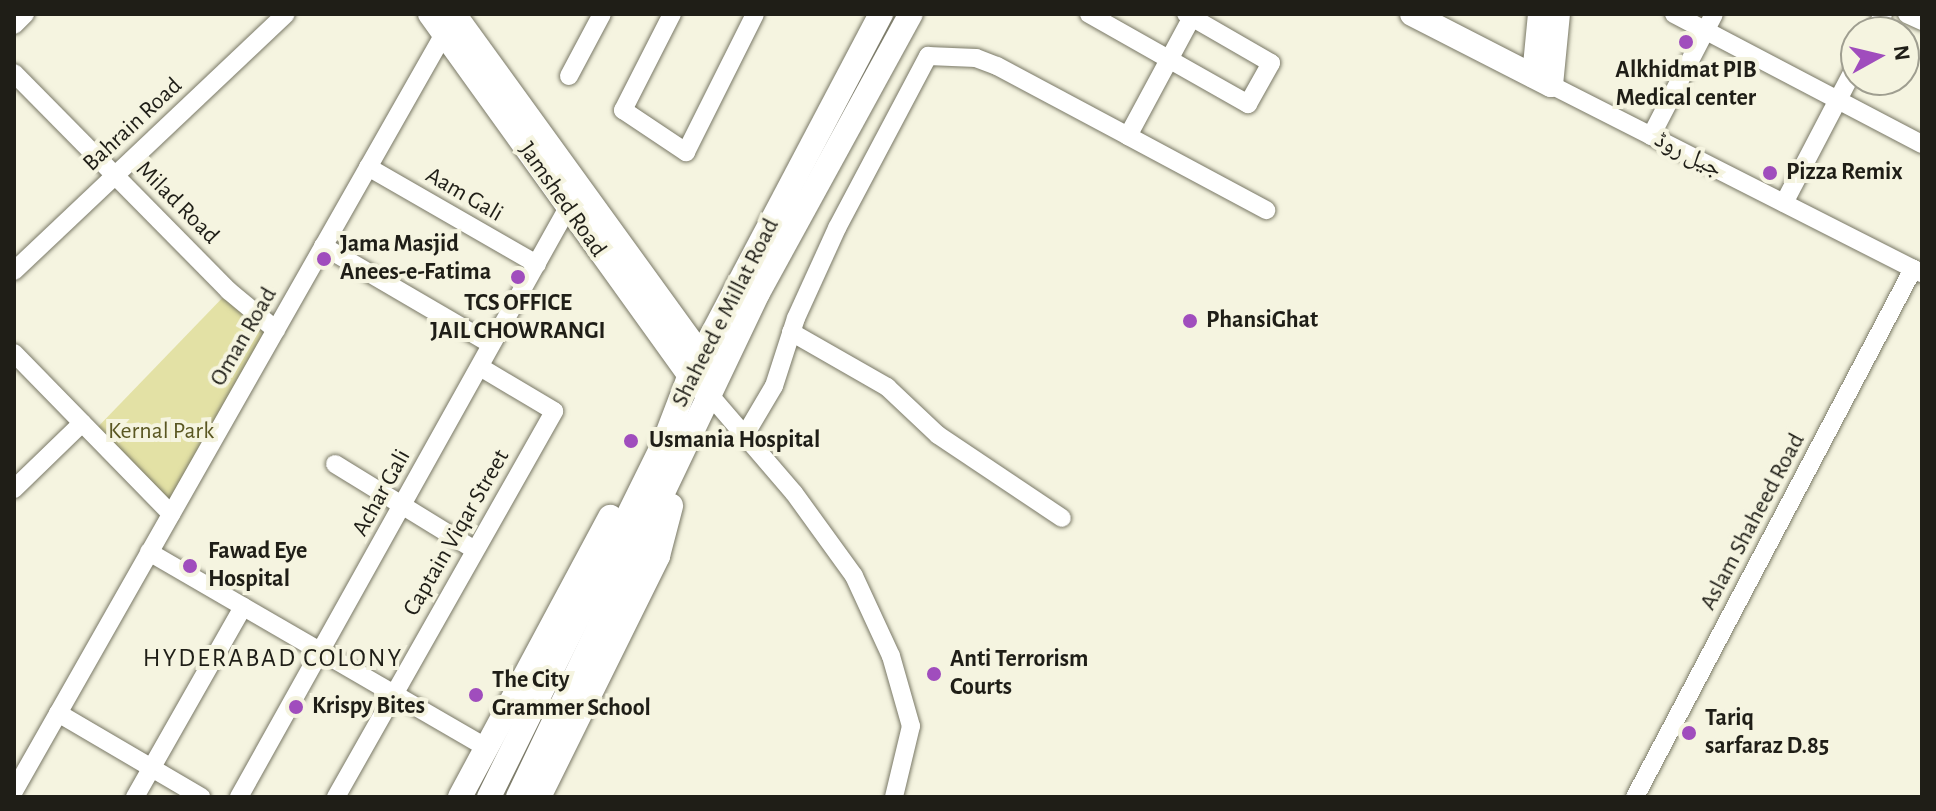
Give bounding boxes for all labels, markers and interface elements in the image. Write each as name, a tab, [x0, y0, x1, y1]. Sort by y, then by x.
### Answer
north arrow	[1840, 16, 1920, 96]
marker: Alkhidmat PIB Medical center	[1675, 31, 1697, 53]
text: N	[1890, 44, 1914, 62]
place label: Alkhidmat PIB Medical center	[1615, 57, 1757, 113]
street label: Bahrain Road	[78, 72, 188, 178]
street label: جیل روڈ	[1649, 126, 1727, 184]
street label: Jamshed Road	[512, 137, 612, 263]
street label: Milad Road	[129, 155, 225, 251]
place label: Pizza Remix	[1786, 159, 1902, 187]
street label: Aam Gali	[420, 161, 508, 229]
marker: Pizza Remix	[1761, 164, 1779, 182]
street label: Shaheed e Millat Road	[666, 214, 786, 412]
place label: Jama Masjid Anees-e-Fatima	[340, 231, 491, 287]
marker: Jama Masjid Anees-e-Fatima	[315, 250, 333, 268]
marker: TCS OFFICE JAIL CHOWRANGI	[509, 268, 527, 286]
street label: Oman Road	[204, 282, 284, 392]
place label: TCS OFFICE JAIL CHOWRANGI	[430, 290, 606, 346]
place label: PhansiGhat	[1206, 307, 1318, 335]
marker: PhansiGhat	[1181, 312, 1199, 330]
park label: Kernal Park	[108, 418, 214, 446]
place label: Usmania Hospital	[649, 427, 820, 455]
street label: Aslam Shaheed Road	[1694, 429, 1812, 615]
marker: Usmania Hospital	[620, 430, 642, 452]
street label: Achar Gali	[346, 445, 418, 541]
street label: Captain Viqar Street	[398, 445, 516, 621]
place label: Fawad Eye Hospital	[208, 538, 307, 594]
marker: Fawad Eye Hospital	[179, 555, 201, 577]
district label: HYDERABAD COLONY	[143, 643, 403, 675]
place label: Anti Terrorism Courts	[950, 646, 1088, 702]
marker: Anti Terrorism Courts	[925, 665, 943, 683]
place label: The City Grammer School	[492, 667, 651, 723]
marker: The City Grammer School	[467, 686, 485, 704]
place label: Krispy Bites	[312, 693, 425, 721]
marker: Krispy Bites	[287, 698, 305, 716]
place label: Tariq sarfaraz D.85	[1705, 705, 1829, 761]
marker: Tariq sarfaraz D.85	[1680, 724, 1698, 742]

